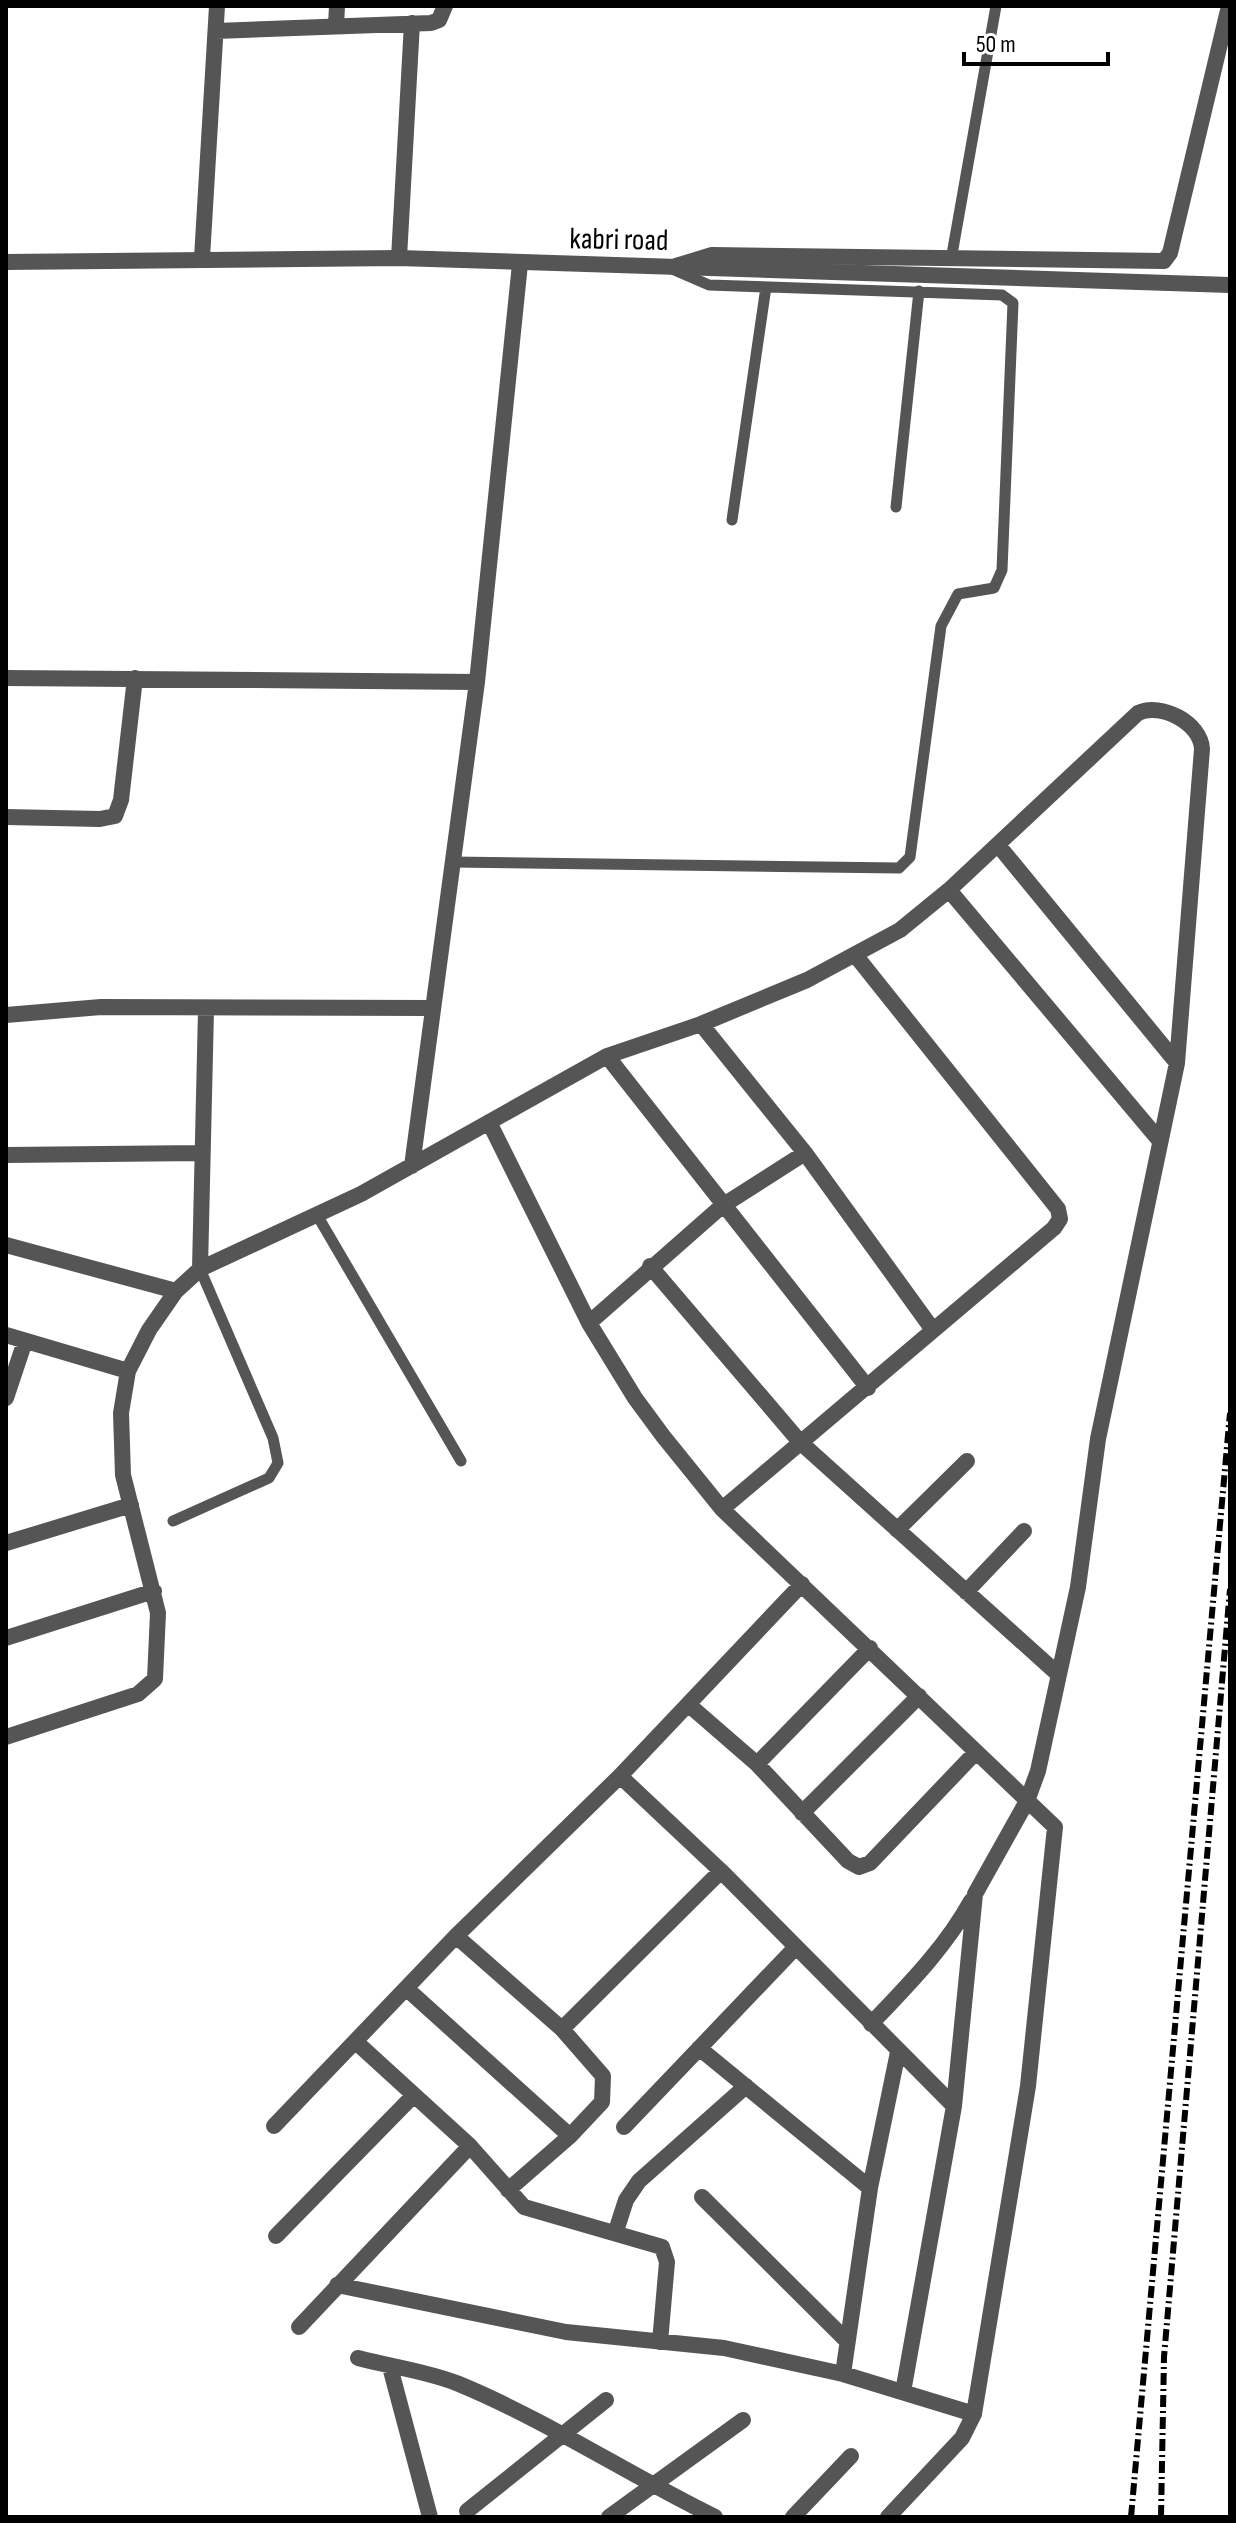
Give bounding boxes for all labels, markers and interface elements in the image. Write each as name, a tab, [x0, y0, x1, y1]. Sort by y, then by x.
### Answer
scale bar	[964, 16, 1108, 66]
text: 50 m	[976, 30, 1016, 59]
street label: kabri road	[569, 221, 669, 259]

